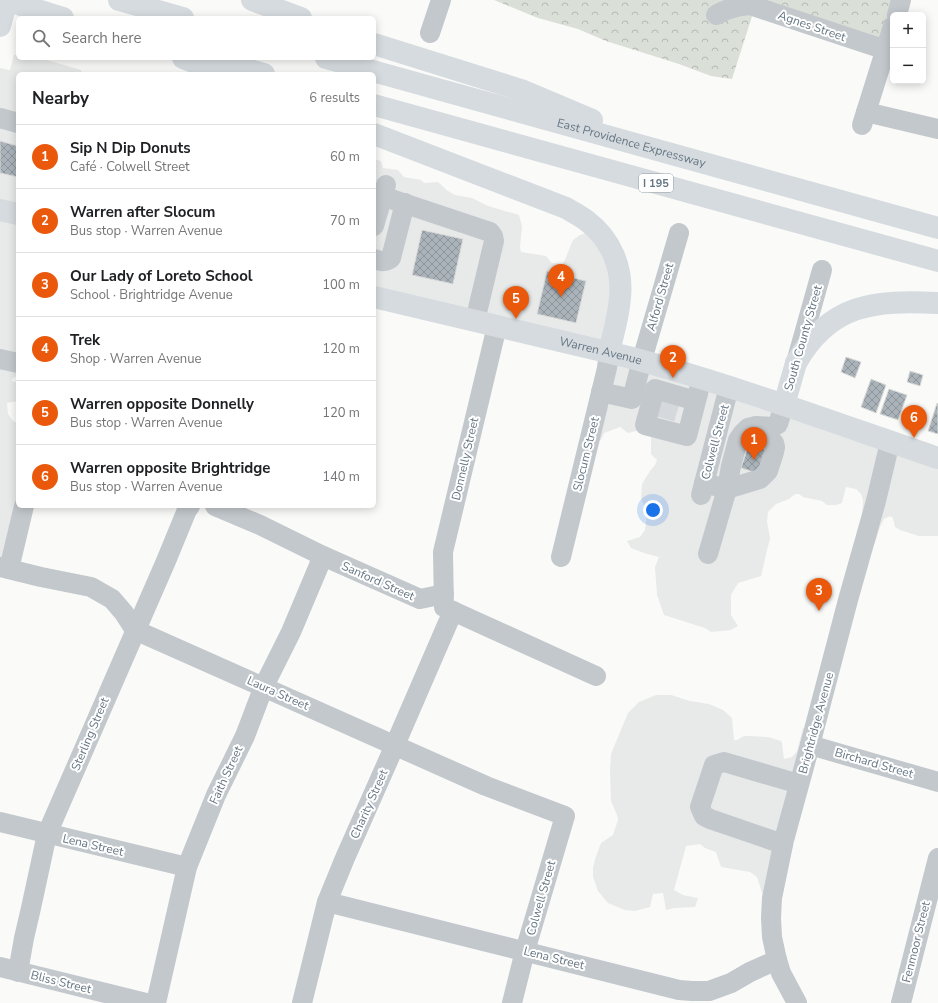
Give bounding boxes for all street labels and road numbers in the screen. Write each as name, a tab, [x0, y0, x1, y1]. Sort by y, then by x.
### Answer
street label: Agnes Street	[776, 7, 849, 45]
street label: East Providence Expressway	[555, 115, 708, 171]
road number: I 195	[639, 174, 673, 192]
street label: Alford Street	[643, 261, 678, 333]
street label: South County Street	[780, 283, 826, 393]
street label: Warren Avenue	[558, 333, 644, 368]
street label: Colwell Street	[697, 402, 733, 481]
street label: Slocum Street	[569, 414, 603, 493]
street label: Donnelly Street	[448, 415, 482, 502]
street label: Sanford Street	[339, 558, 418, 605]
street label: Brightridge Avenue	[795, 670, 837, 776]
street label: Laura Street	[245, 672, 312, 714]
street label: Sterling Street	[67, 694, 113, 773]
street label: Faith Street	[206, 743, 247, 807]
street label: Birchard Street	[833, 744, 916, 782]
street label: Charity Street	[347, 766, 392, 841]
street label: Lena Street	[61, 830, 126, 860]
street label: Colwell Street	[523, 858, 560, 937]
street label: Fenmoor Street	[898, 899, 934, 984]
street label: Lena Street	[522, 943, 587, 973]
street label: Bliss Street	[29, 967, 94, 997]

